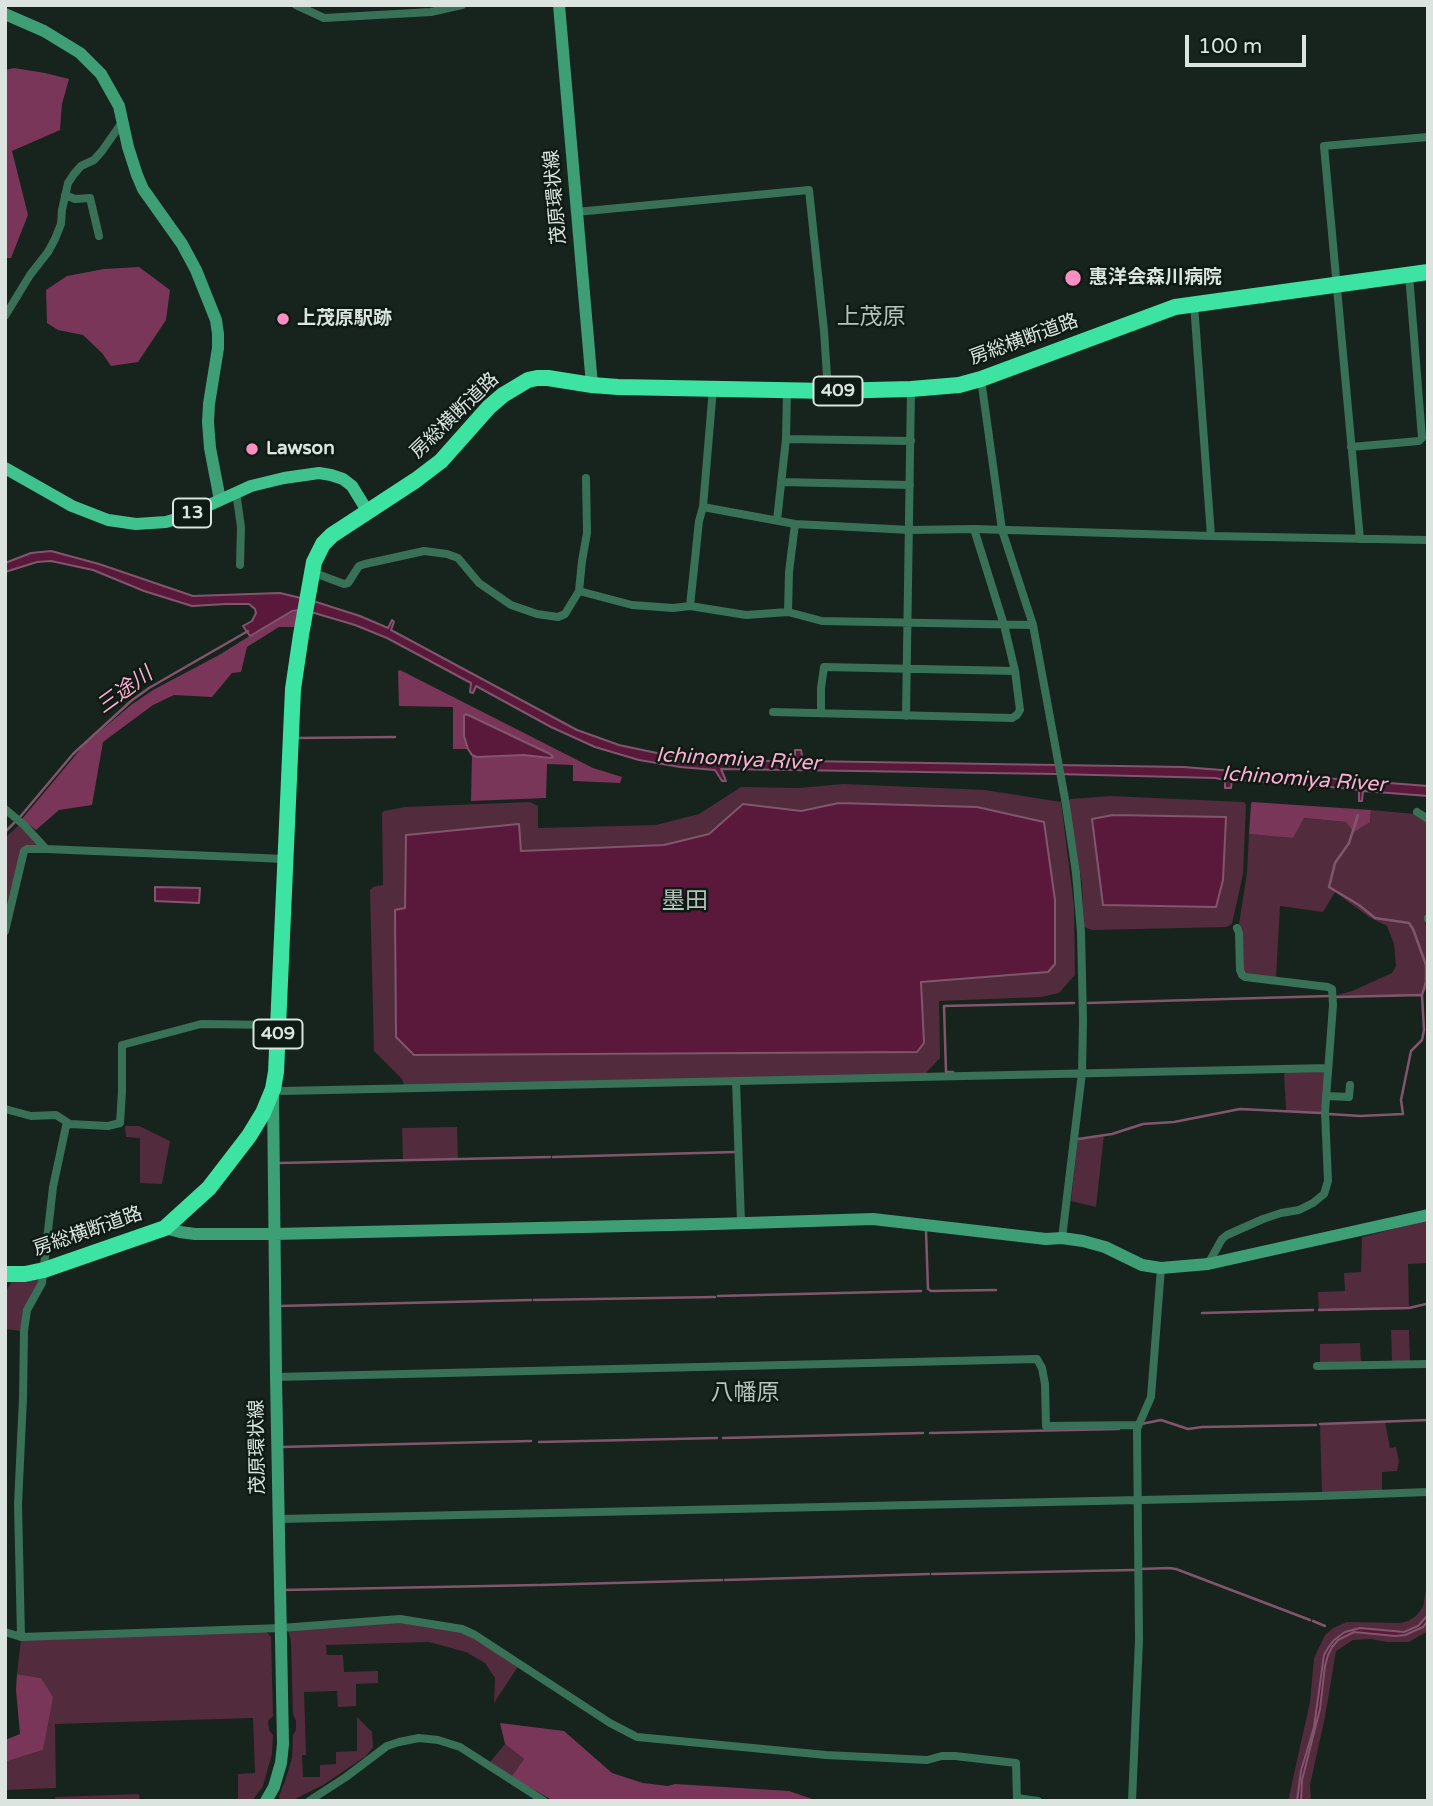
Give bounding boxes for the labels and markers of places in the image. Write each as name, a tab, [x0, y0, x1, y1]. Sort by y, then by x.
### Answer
place label: 惠洋会森川病院	[1089, 267, 1222, 289]
marker: 惠洋会森川病院	[1063, 268, 1083, 288]
place label: 上茂原駅跡	[297, 308, 392, 330]
marker: 上茂原駅跡	[275, 311, 291, 327]
place label: Lawson	[266, 438, 335, 460]
marker: Lawson	[244, 441, 260, 457]

